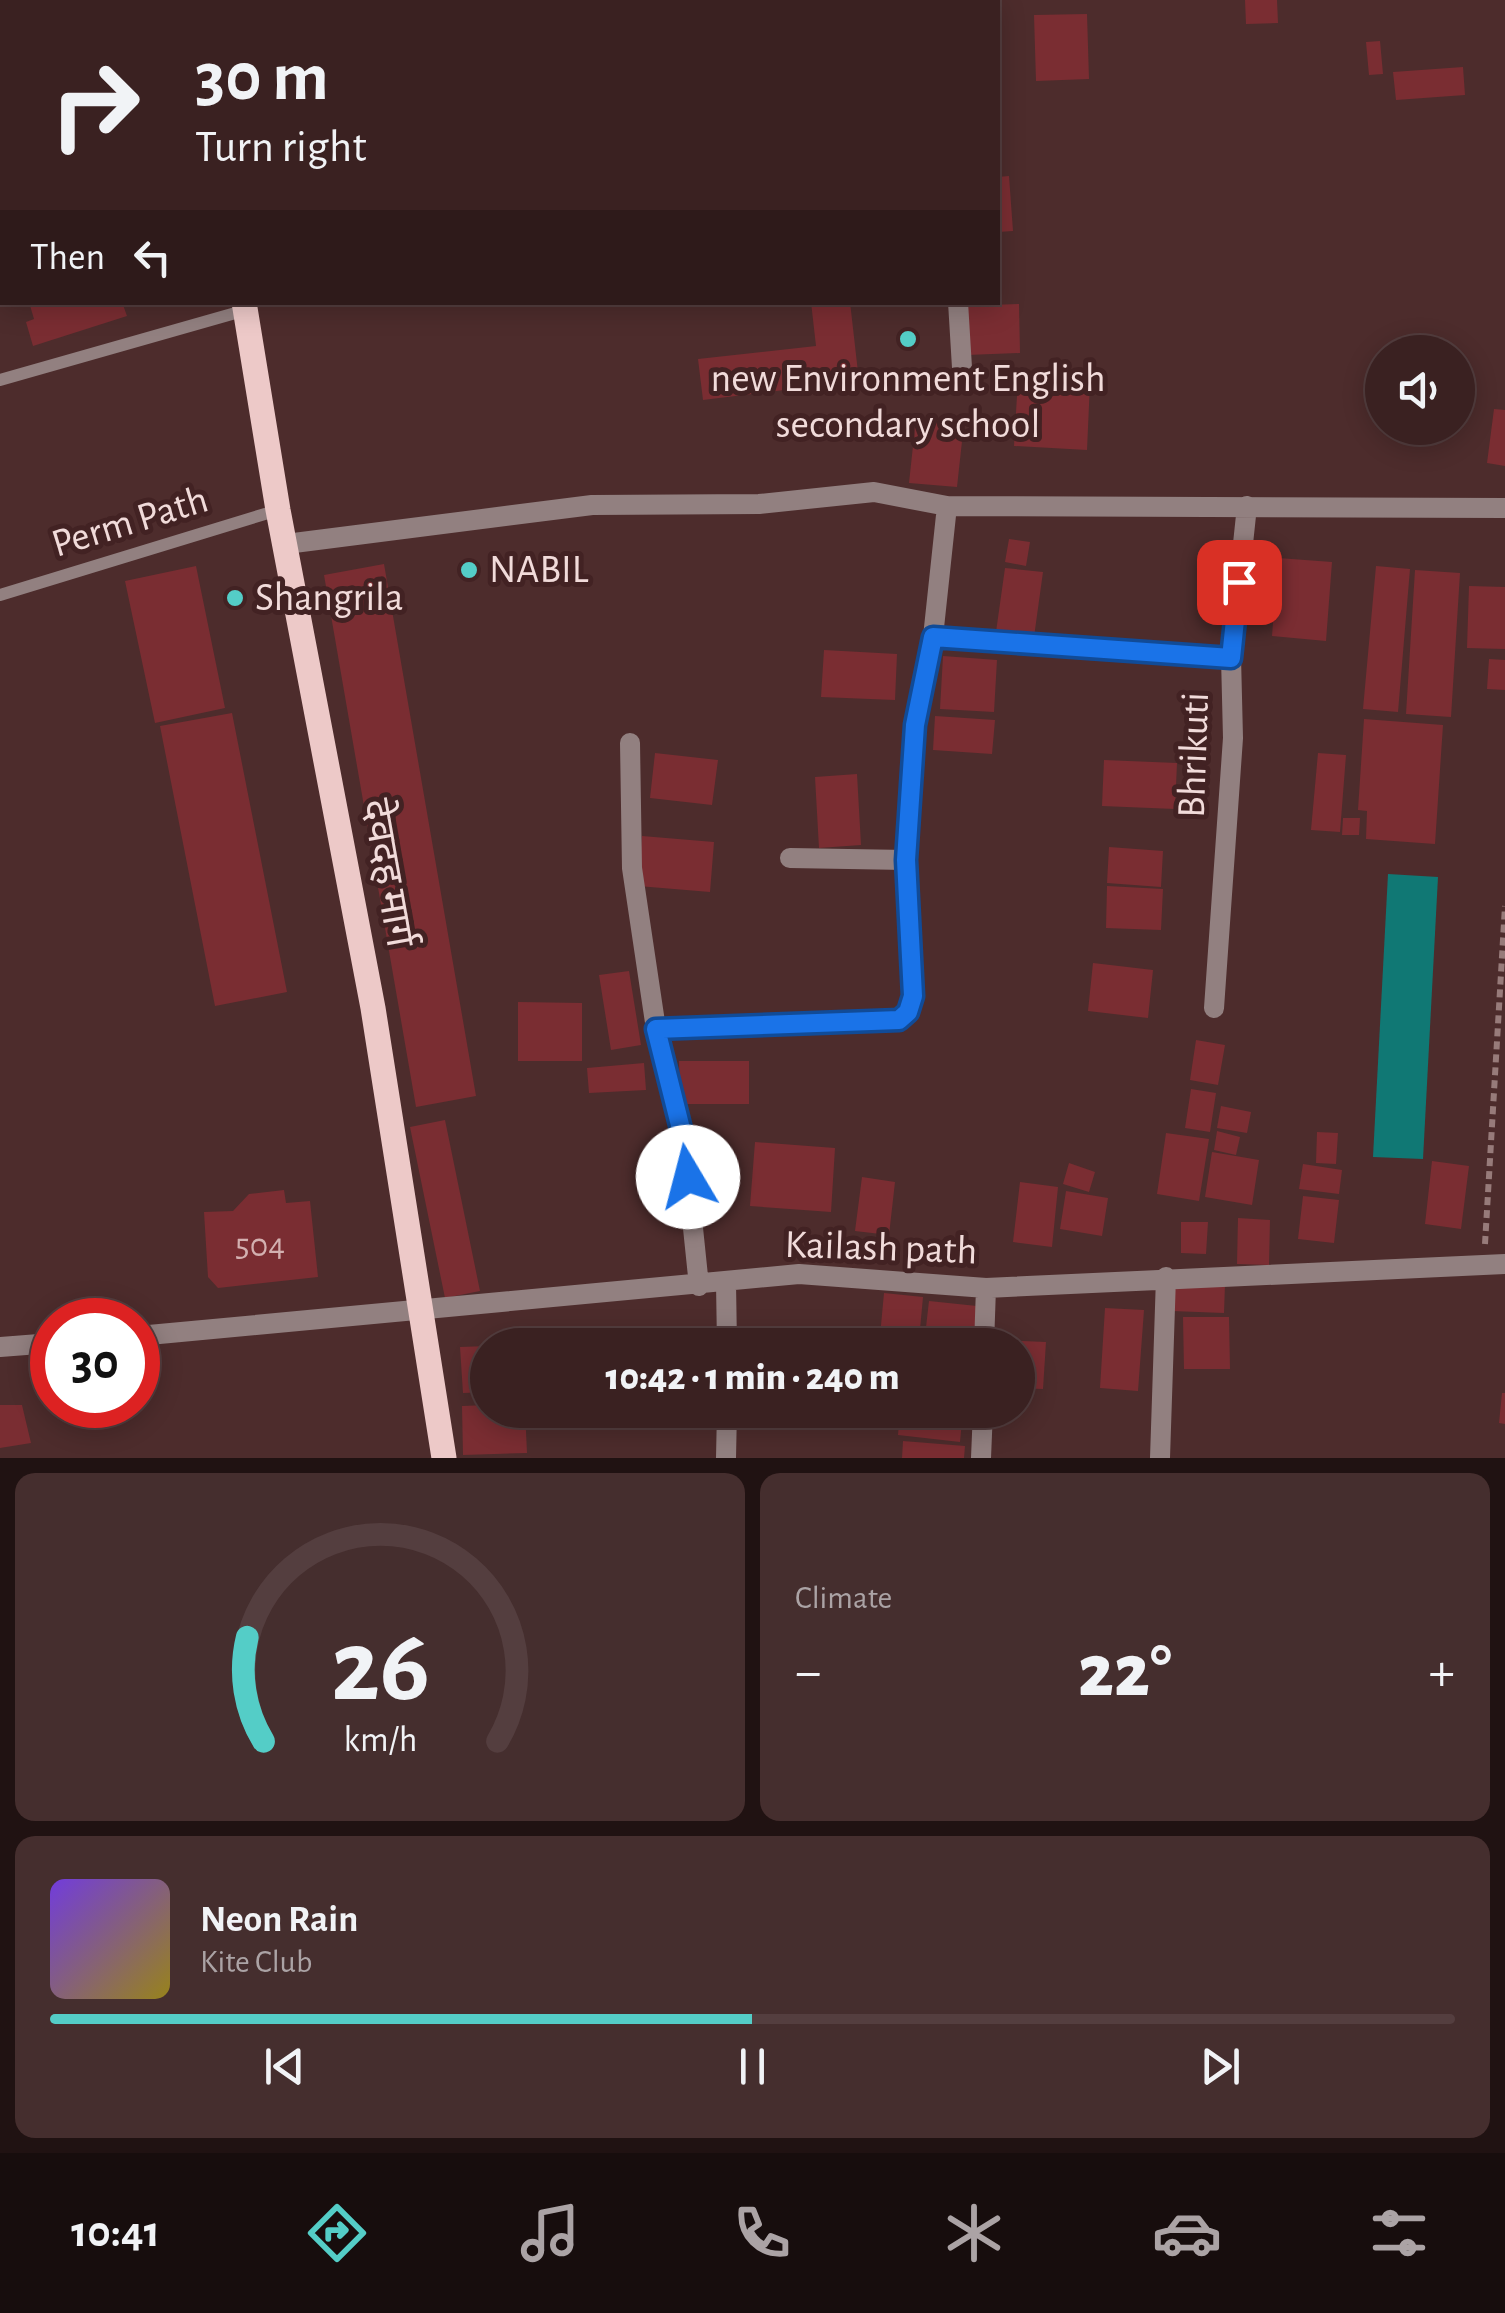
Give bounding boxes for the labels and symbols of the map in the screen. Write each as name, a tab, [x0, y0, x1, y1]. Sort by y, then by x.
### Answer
marker: new Environment English secondary school	[897, 328, 919, 350]
place label: new Environment English secondary school	[711, 359, 1105, 445]
street label: Perm Path	[47, 479, 213, 565]
pin	[1197, 540, 1282, 625]
place label: NABIL	[489, 550, 589, 590]
marker: NABIL	[458, 559, 480, 581]
place label: Shangrila	[255, 578, 403, 618]
marker: Shangrila	[224, 587, 246, 609]
street label: Bhrikuti	[1172, 692, 1216, 818]
street label: देवदह मार्ग	[354, 795, 424, 951]
position arrow	[636, 1125, 740, 1229]
street label: Kailash path	[784, 1225, 978, 1271]
house number: 504	[235, 1228, 285, 1263]
speed limit sign: 30	[30, 1298, 160, 1428]

